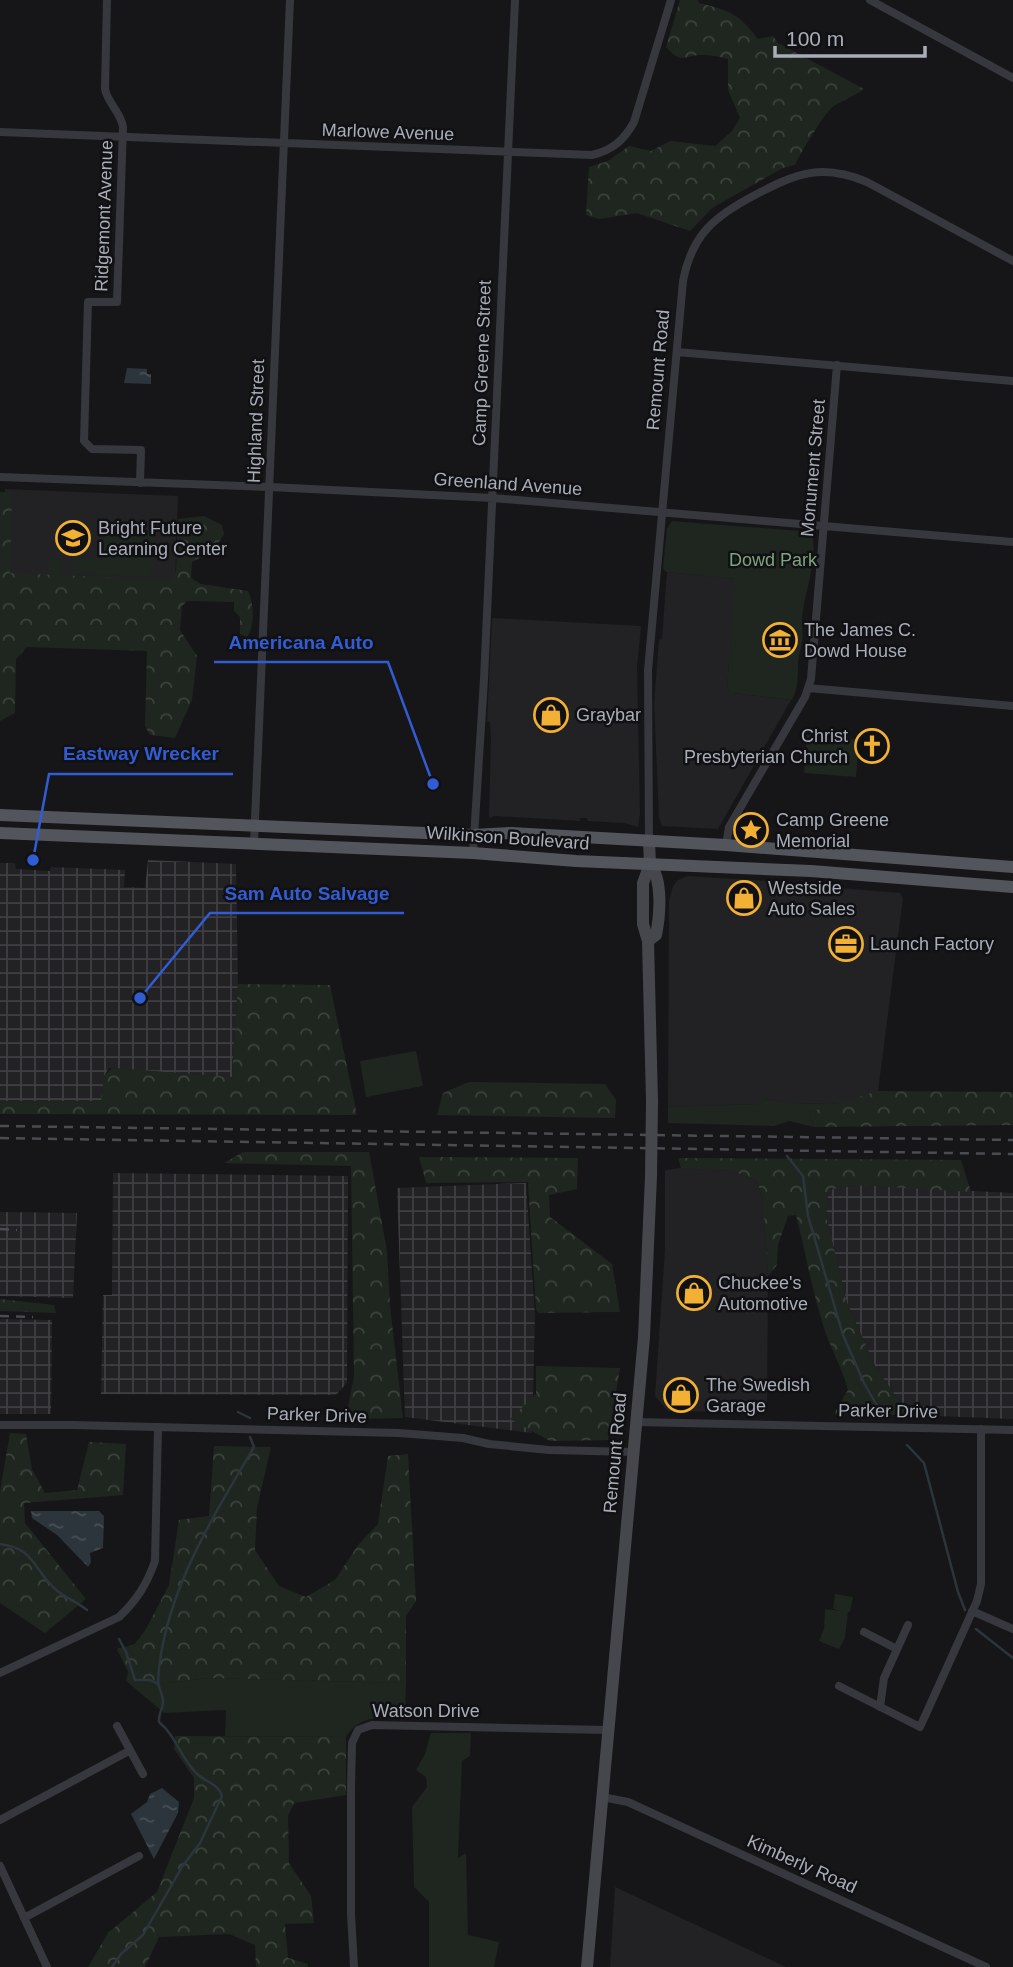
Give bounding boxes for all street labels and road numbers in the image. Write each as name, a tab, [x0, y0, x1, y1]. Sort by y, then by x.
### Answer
street label: Marlowe Avenue	[321, 120, 455, 144]
street label: Ridgemont Avenue	[91, 140, 117, 292]
street label: Camp Greene Street	[469, 280, 495, 446]
street label: Remount Road	[643, 309, 673, 431]
street label: Highland Street	[244, 359, 268, 483]
street label: Monument Street	[797, 398, 829, 538]
street label: Greenland Avenue	[433, 469, 583, 499]
street label: Wilkinson Boulevard	[426, 822, 590, 854]
street label: Remount Road	[600, 1392, 630, 1514]
street label: Parker Drive	[838, 1400, 938, 1422]
street label: Parker Drive	[267, 1403, 367, 1427]
street label: Watson Drive	[372, 1701, 480, 1721]
street label: Kimberly Road	[744, 1831, 860, 1897]

